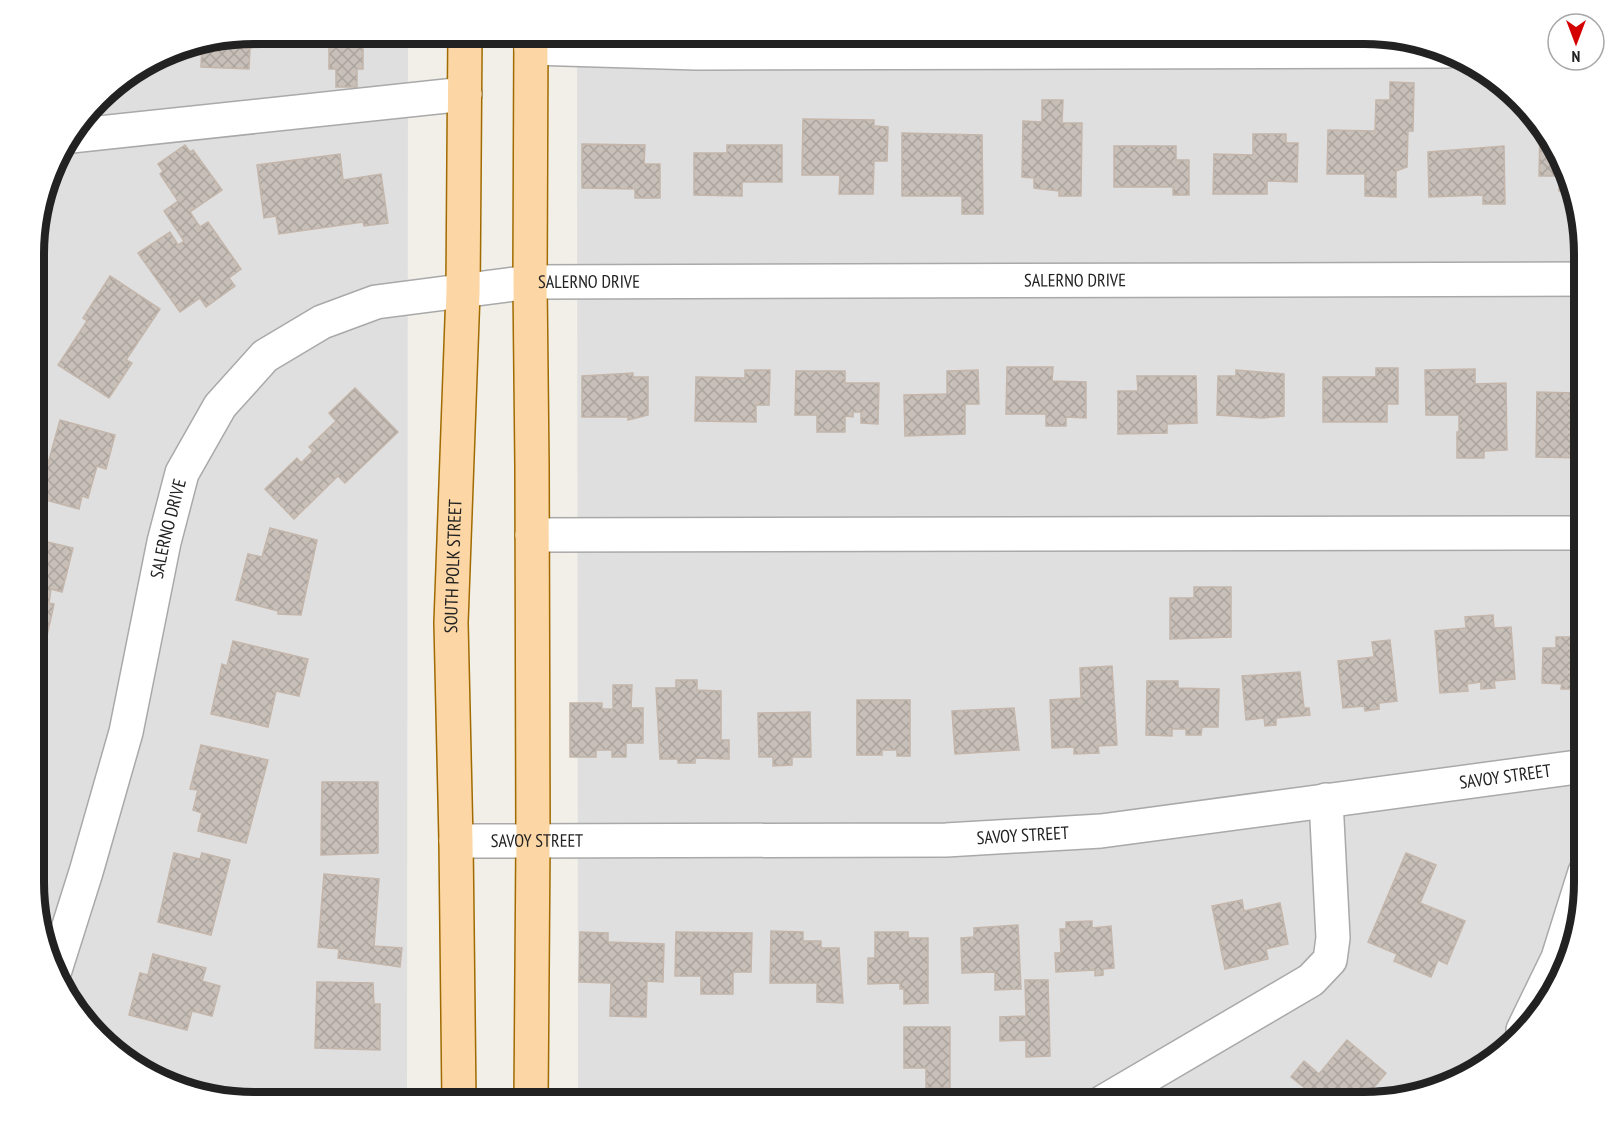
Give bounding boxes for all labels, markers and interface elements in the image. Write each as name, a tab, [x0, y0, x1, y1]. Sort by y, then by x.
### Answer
north arrow	[1546, 12, 1606, 72]
text: N	[1572, 47, 1580, 67]
street label: SALERNO DRIVE	[1024, 268, 1126, 292]
street label: SALERNO DRIVE	[538, 270, 640, 293]
street label: SALERNO DRIVE	[145, 476, 191, 581]
street label: SOUTH POLK STREET	[439, 499, 466, 633]
street label: SAVOY STREET	[1458, 759, 1552, 794]
street label: SAVOY STREET	[976, 821, 1070, 849]
street label: SAVOY STREET	[491, 829, 583, 852]

